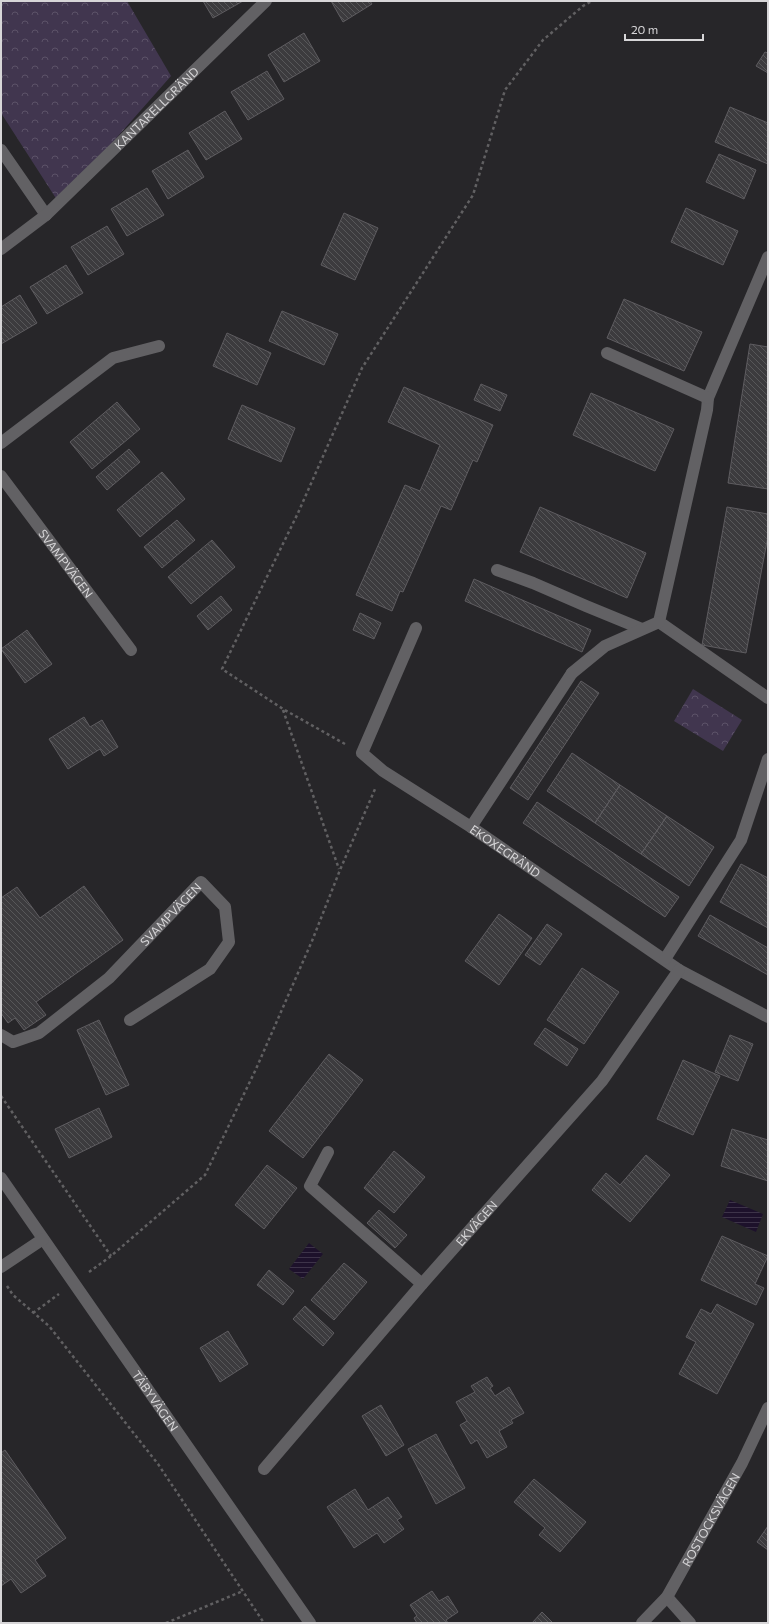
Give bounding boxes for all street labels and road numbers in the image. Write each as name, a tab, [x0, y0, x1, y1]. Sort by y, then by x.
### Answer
street label: KANTARELLGRÄND	[111, 64, 201, 152]
street label: SVAMPVÄGEN	[36, 526, 96, 600]
street label: EKOXEGRÄND	[468, 822, 544, 880]
street label: SVAMPVÄGEN	[137, 880, 204, 948]
street label: EKVÄGEN	[453, 1197, 500, 1248]
street label: TÄBYVÄGEN	[130, 1368, 181, 1434]
street label: ROSTOCKSVÄGEN	[679, 1470, 742, 1569]

